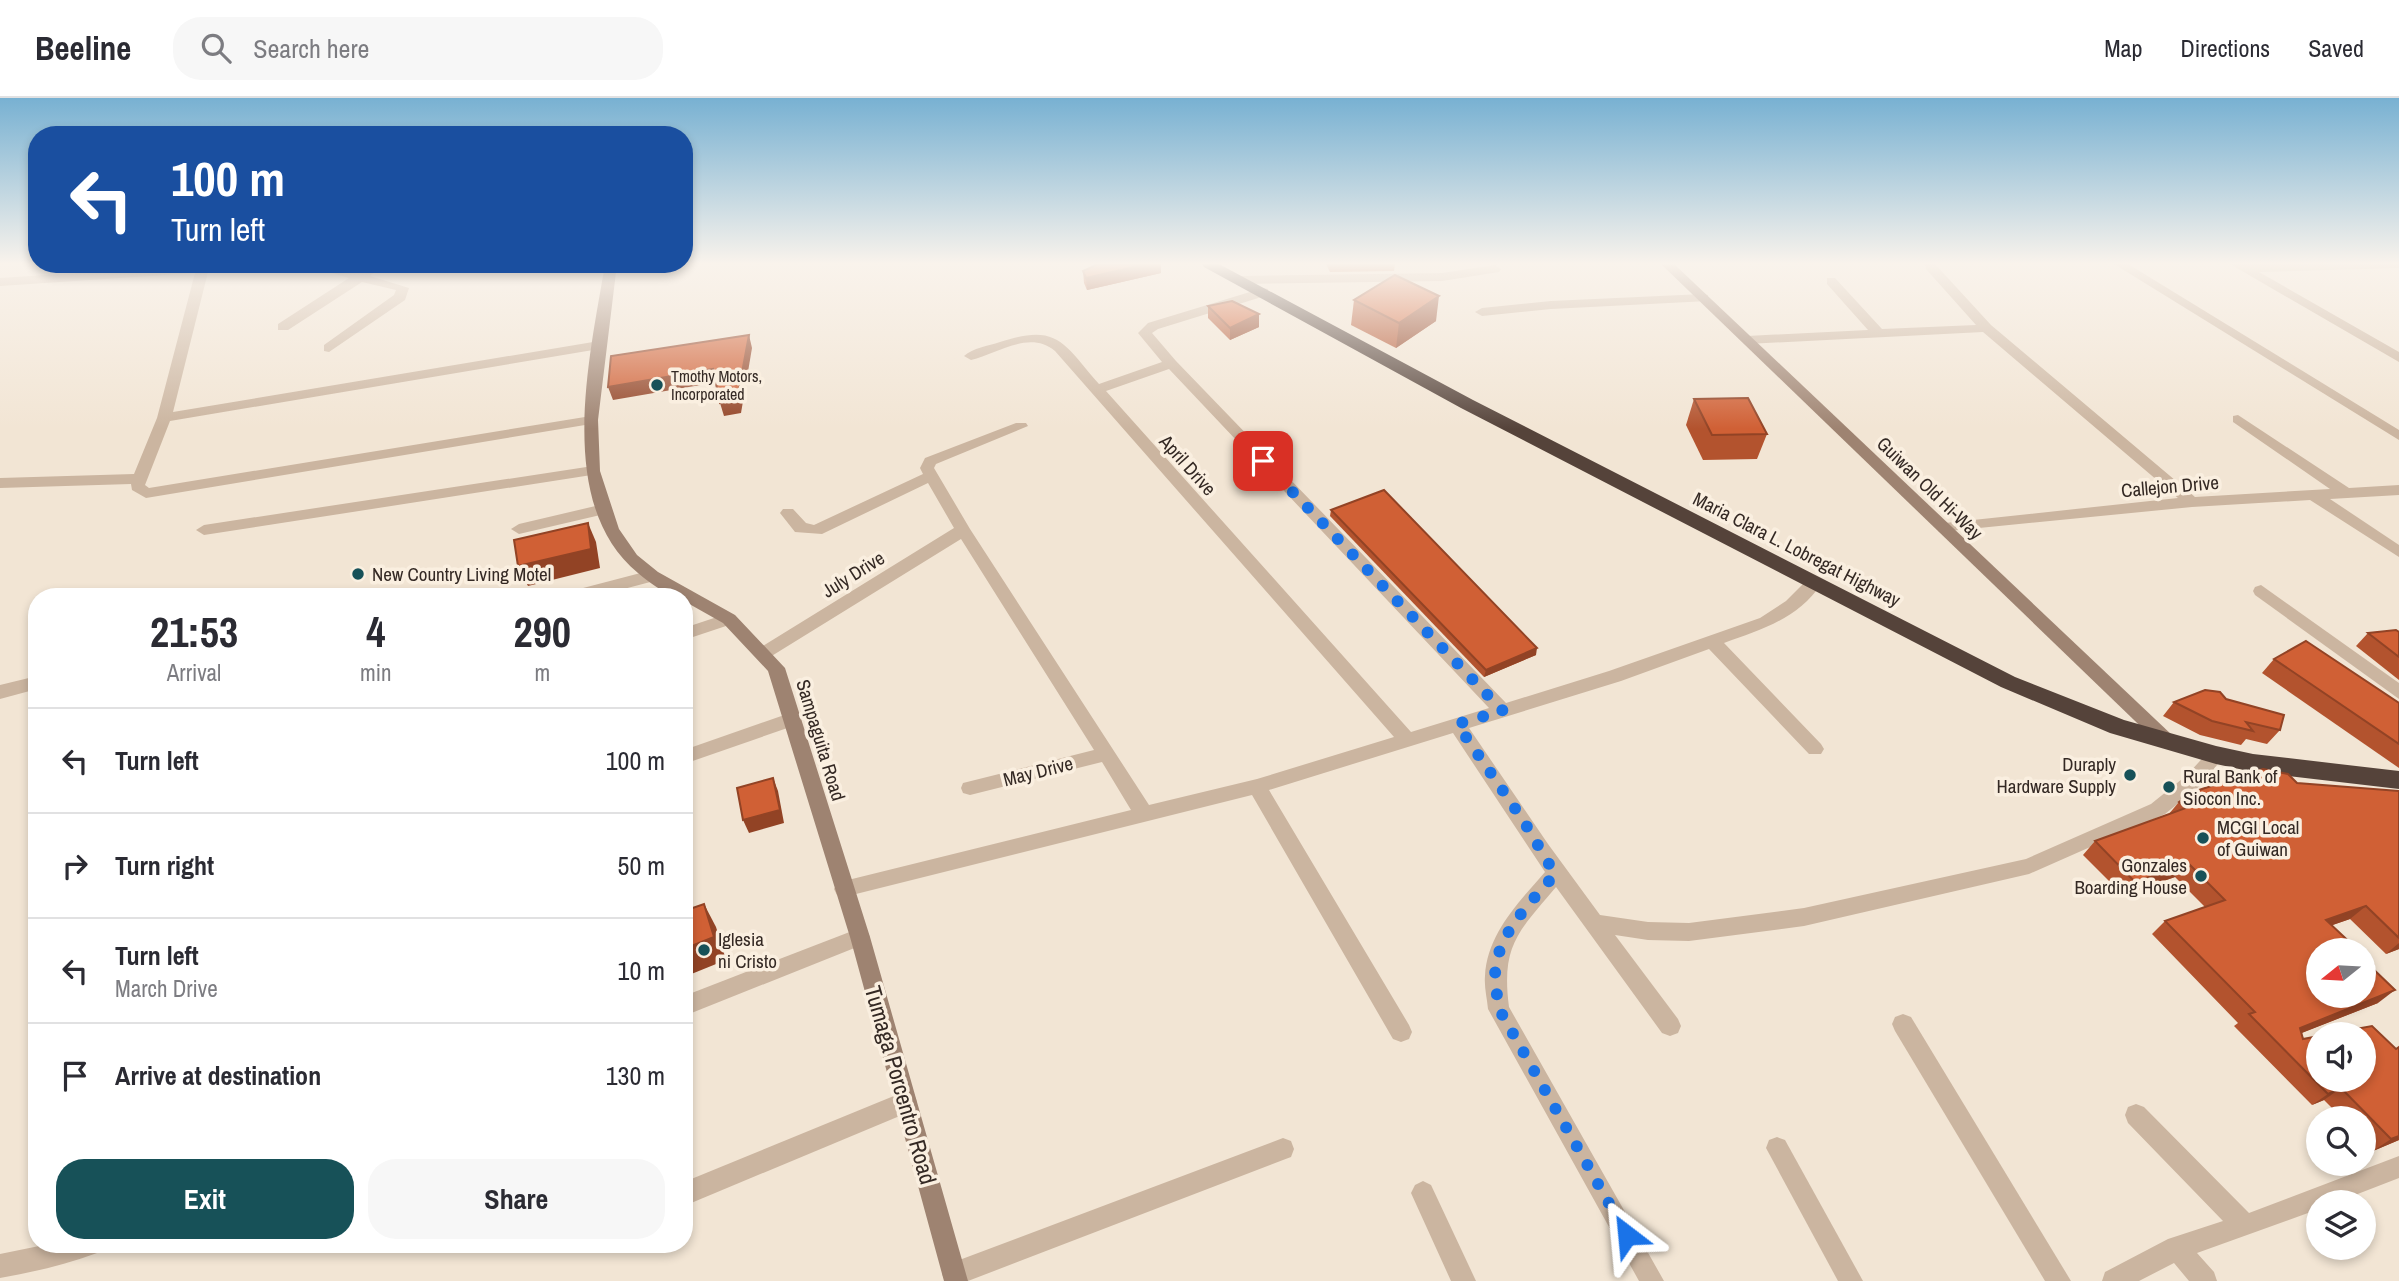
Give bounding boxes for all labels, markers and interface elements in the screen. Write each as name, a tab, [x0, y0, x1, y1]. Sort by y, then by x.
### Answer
search box	[173, 17, 663, 80]
text: Beeline	[35, 26, 131, 70]
icon: search	[197, 29, 235, 67]
text: Search here	[253, 31, 369, 66]
text: Map	[2104, 32, 2142, 64]
text: Directions	[2180, 32, 2270, 64]
text: Saved	[2308, 32, 2364, 64]
text: 100 m	[171, 145, 285, 211]
icon: left	[56, 154, 147, 245]
text: Turn left	[171, 208, 265, 251]
place label: Tmothy Motors, Incorporated	[671, 365, 762, 405]
marker: Tmothy Motors, Incorporated	[649, 377, 665, 393]
street label: April Drive	[1153, 428, 1222, 501]
pin	[1233, 431, 1293, 491]
street label: Guiwan Old Hi-Way	[1871, 431, 1989, 545]
icon: arrive	[1244, 442, 1282, 480]
street label: Callejon Drive	[2120, 469, 2220, 503]
street label: Maria Clara L. Lobregat Highway	[1689, 485, 1905, 613]
street label: July Drive	[817, 545, 889, 603]
place label: New Country Living Motel	[372, 561, 551, 587]
marker: New Country Living Motel	[350, 566, 366, 582]
text: 21:53	[150, 604, 238, 660]
text: 4	[366, 604, 385, 660]
text: 290	[514, 604, 571, 660]
text: Arrival	[167, 657, 221, 688]
text: min	[360, 657, 392, 688]
text: m	[534, 657, 550, 688]
street label: Sampaguita Road	[790, 676, 852, 804]
icon: left	[56, 742, 94, 780]
text: Turn left	[115, 743, 199, 778]
text: 100 m	[606, 743, 665, 778]
street label: May Drive	[1000, 750, 1076, 792]
place label: Duraply Hardware Supply	[1997, 751, 2116, 799]
place label: Rural Bank of Siocon Inc.	[2183, 763, 2278, 811]
marker: Duraply Hardware Supply	[2122, 767, 2138, 783]
marker: Rural Bank of Siocon Inc.	[2161, 779, 2177, 795]
place label: MCGI Local of Guiwan	[2217, 814, 2299, 862]
marker: MCGI Local of Guiwan	[2195, 830, 2211, 846]
icon: right	[56, 847, 94, 885]
text: Turn right	[115, 848, 214, 883]
text: 50 m	[618, 848, 665, 883]
place label: Gonzales Boarding House	[2074, 852, 2187, 900]
marker: Gonzales Boarding House	[2193, 868, 2209, 884]
place label: Iglesia ni Cristo	[718, 926, 777, 974]
text: Turn left	[115, 938, 199, 973]
north arrow	[2306, 938, 2376, 1008]
map controls	[2306, 938, 2376, 1260]
marker: Iglesia ni Cristo	[696, 942, 712, 958]
icon: left	[56, 952, 94, 990]
text: 10 m	[618, 953, 665, 988]
text: March Drive	[115, 973, 218, 1004]
street label: Tumaga Porcentro Road	[858, 982, 944, 1188]
button: sound	[2306, 1022, 2376, 1092]
icon: arrive	[56, 1057, 94, 1095]
text: Arrive at destination	[115, 1058, 321, 1093]
text: 130 m	[606, 1058, 665, 1093]
button: search	[2306, 1106, 2376, 1176]
button: Exit	[56, 1159, 354, 1239]
button: Share	[368, 1159, 665, 1239]
button: layers	[2306, 1190, 2376, 1260]
position arrow	[1590, 1198, 1664, 1272]

